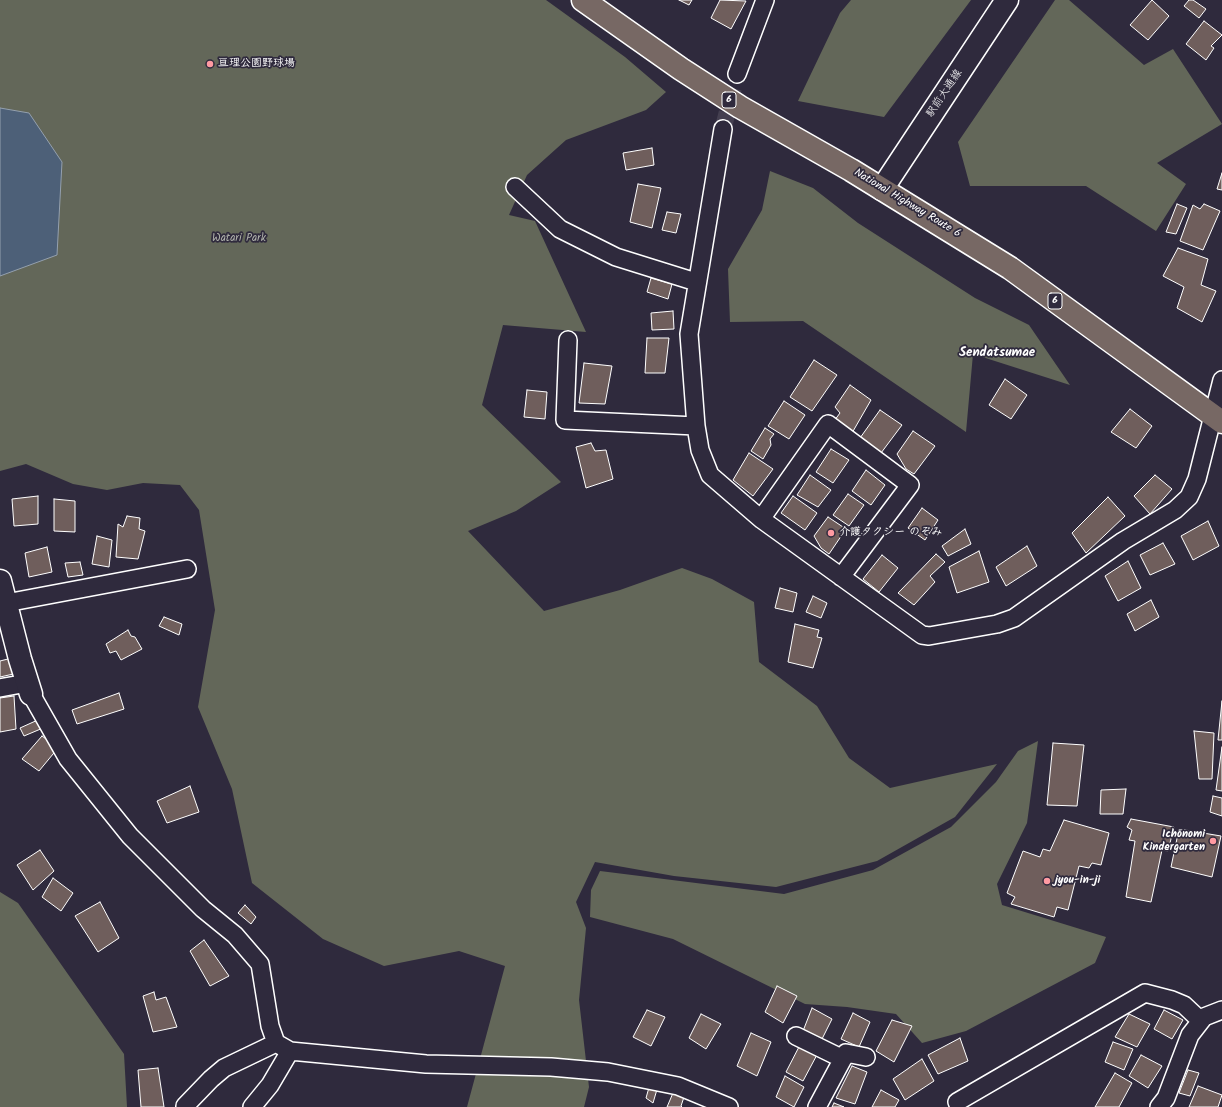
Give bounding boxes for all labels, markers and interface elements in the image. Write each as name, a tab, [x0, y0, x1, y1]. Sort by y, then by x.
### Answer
place label: 亘理公園野球場	[218, 57, 295, 71]
marker: 亘理公園野球場	[205, 59, 215, 69]
street label: 駅前大通線	[924, 68, 966, 120]
road number: 6	[722, 92, 736, 108]
street label: National Highway Route 6	[851, 167, 963, 241]
park label: Watari Park	[212, 232, 266, 246]
road number: 6	[1048, 293, 1062, 309]
district label: Sendatsumae	[959, 346, 1035, 362]
place label: 介護タクシー のぞみ	[839, 526, 942, 540]
marker: 介護タクシー のぞみ	[826, 528, 836, 538]
place label: Ichōnomi Kindergarten	[1143, 828, 1205, 854]
marker: Ichōnomi Kindergarten	[1208, 836, 1218, 846]
place label: jyou-in-ji	[1055, 874, 1100, 888]
marker: jyou-in-ji	[1042, 876, 1052, 886]

